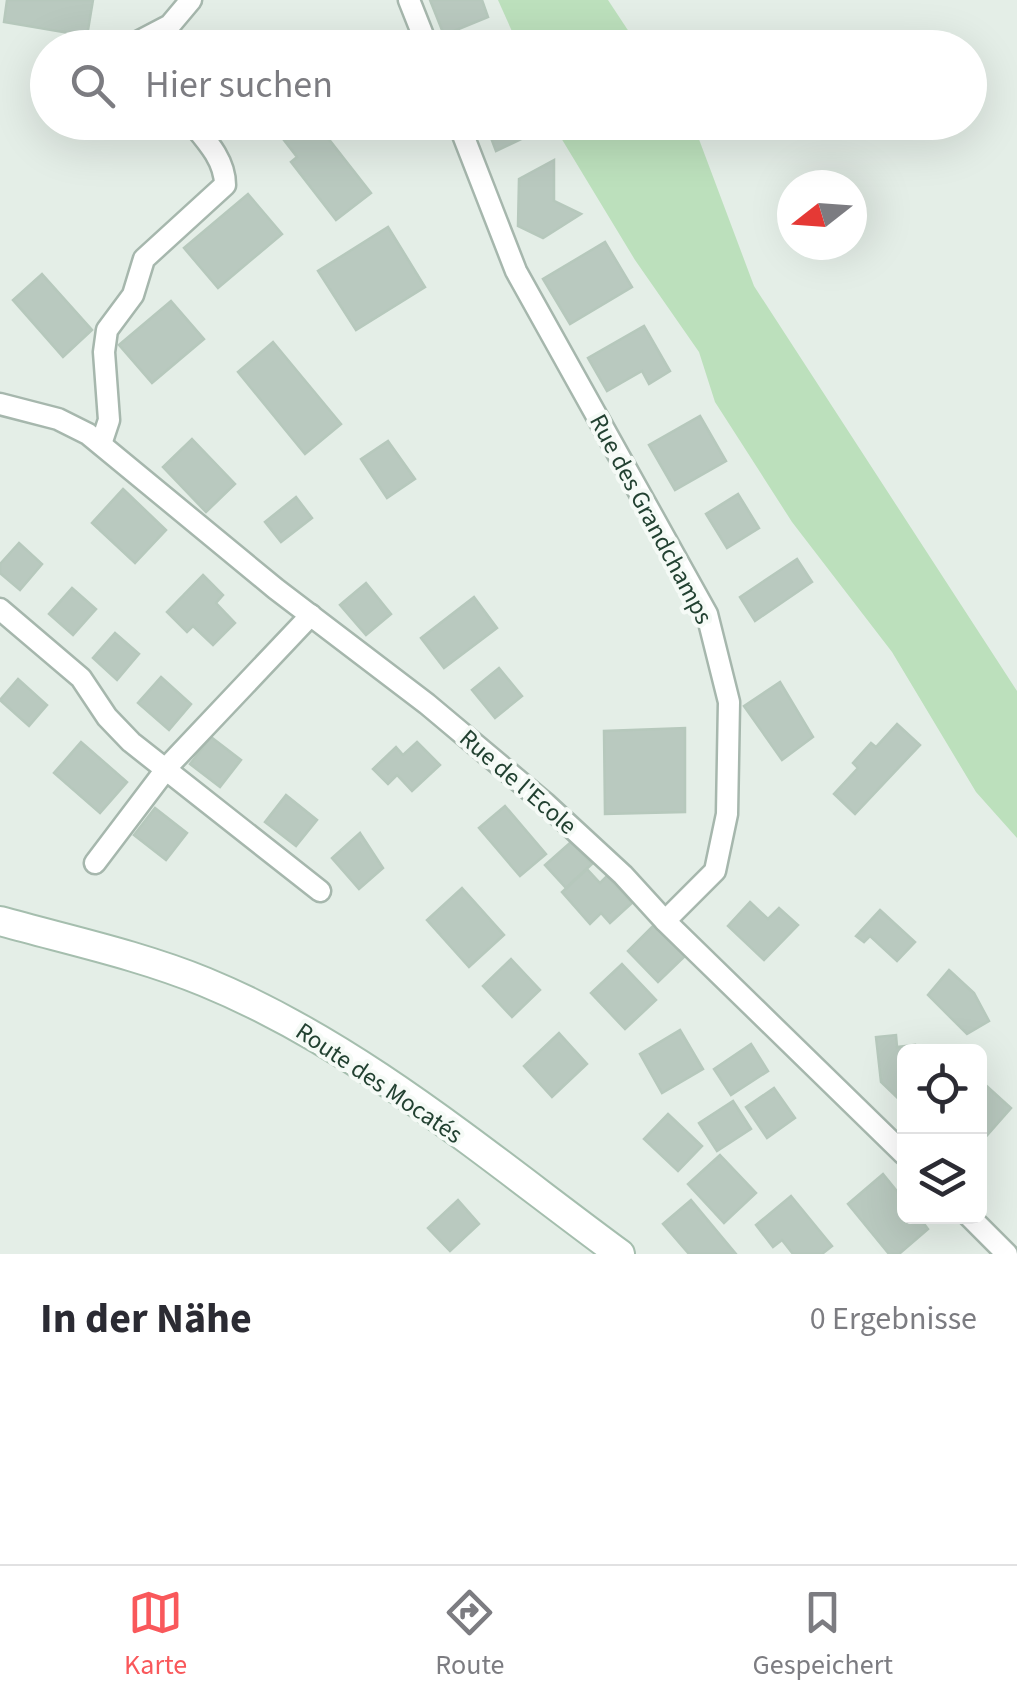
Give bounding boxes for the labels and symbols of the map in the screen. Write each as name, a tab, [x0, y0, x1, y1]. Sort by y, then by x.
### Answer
north arrow	[777, 170, 867, 260]
street label: Rue des Grandchamps	[580, 408, 722, 630]
street label: Rue de l'Ecole	[451, 721, 585, 843]
street label: Route des Mocatés	[288, 1014, 470, 1152]

